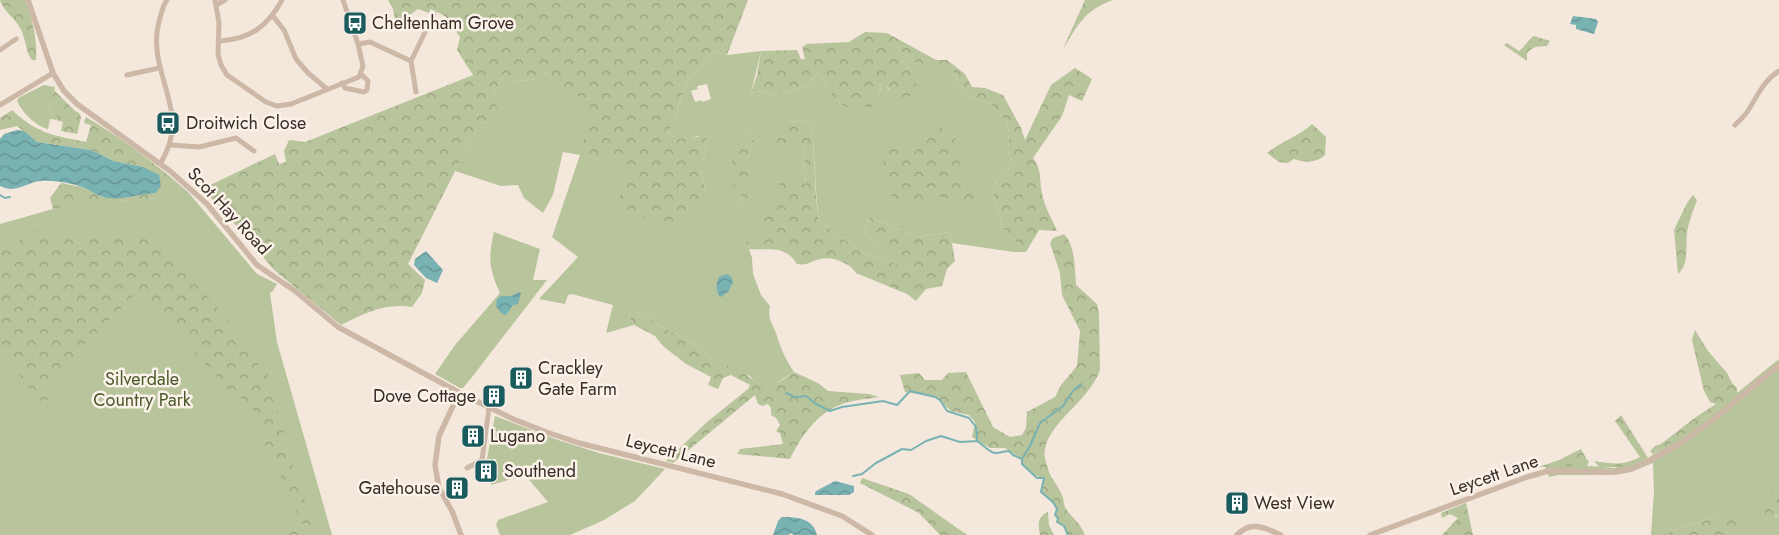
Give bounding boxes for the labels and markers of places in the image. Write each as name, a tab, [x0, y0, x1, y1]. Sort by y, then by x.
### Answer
bus stop icon: Cheltenham Grove	[342, 10, 368, 36]
place label: Cheltenham Grove	[372, 10, 514, 36]
bus stop icon: Droitwich Close	[155, 110, 181, 136]
place label: Droitwich Close	[186, 110, 306, 136]
place label: Crackley Gate Farm	[538, 355, 617, 402]
building icon: Crackley Gate Farm	[508, 365, 534, 391]
place label: Dove Cottage	[373, 383, 476, 409]
building icon: Dove Cottage	[481, 383, 507, 409]
building icon: Lugano	[460, 423, 486, 449]
place label: Lugano	[490, 423, 546, 449]
building icon: Southend	[473, 458, 499, 484]
place label: Southend	[504, 458, 576, 484]
place label: Gatehouse	[359, 475, 440, 501]
building icon: Gatehouse	[444, 475, 470, 501]
building icon: West View	[1224, 490, 1250, 516]
place label: West View	[1254, 490, 1335, 516]

